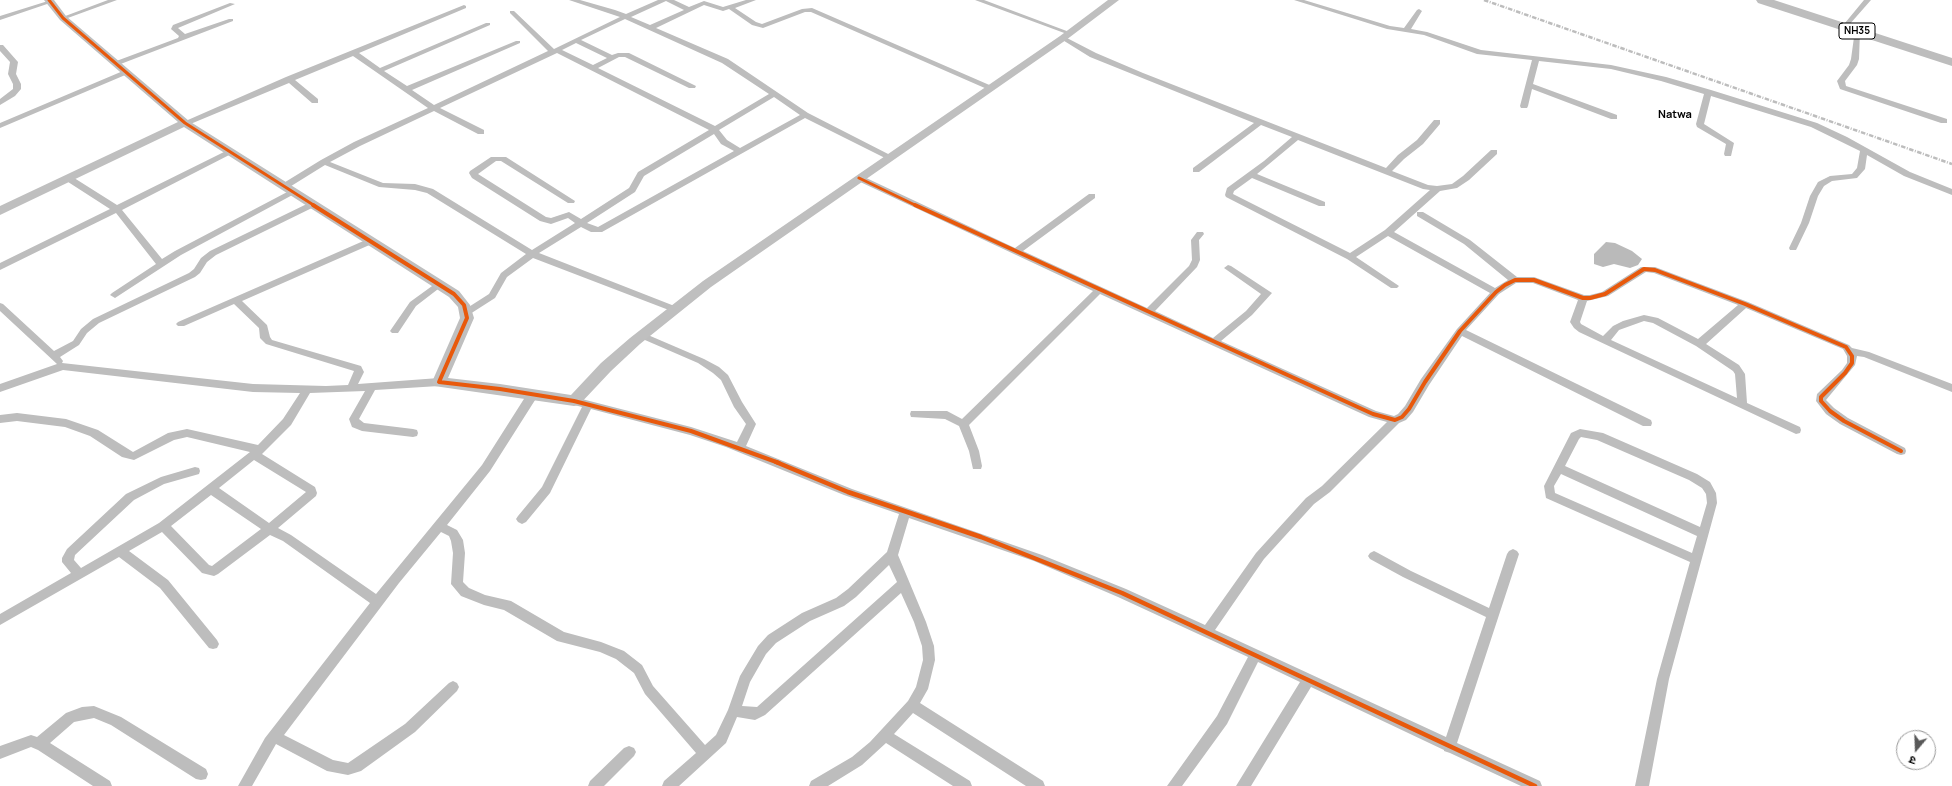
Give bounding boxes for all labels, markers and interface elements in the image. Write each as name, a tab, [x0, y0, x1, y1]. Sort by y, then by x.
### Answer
road number: NH35	[1839, 23, 1875, 39]
district label: Natwa	[1658, 108, 1692, 122]
north arrow	[1896, 730, 1936, 770]
text: उ	[1907, 753, 1918, 769]

